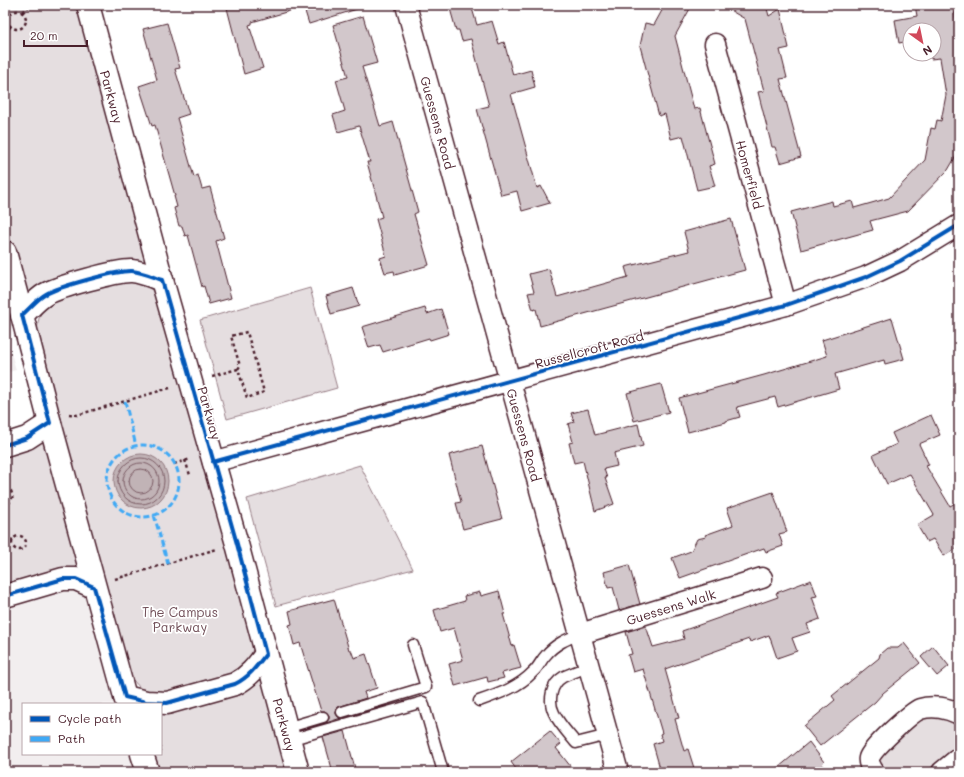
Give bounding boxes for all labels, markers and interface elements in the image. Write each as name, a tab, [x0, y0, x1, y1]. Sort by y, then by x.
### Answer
scale bar	[24, 22, 87, 48]
north arrow	[902, 22, 942, 62]
text: 20 m	[30, 27, 58, 43]
text: N	[920, 42, 935, 59]
street label: Parkway	[97, 68, 128, 125]
street label: Guessens Road	[418, 74, 459, 171]
street label: Homerfield	[733, 138, 768, 211]
street label: Russellcroft Road	[533, 326, 645, 372]
street label: Parkway	[194, 384, 226, 442]
street label: Guessens Road	[504, 387, 546, 483]
street label: Guessens Walk	[624, 584, 718, 628]
park label: The Campus Parkway	[142, 603, 218, 635]
street label: Parkway	[270, 696, 301, 753]
legend	[22, 703, 162, 755]
text: Cycle path	[58, 710, 121, 726]
text: Path	[58, 730, 85, 746]

